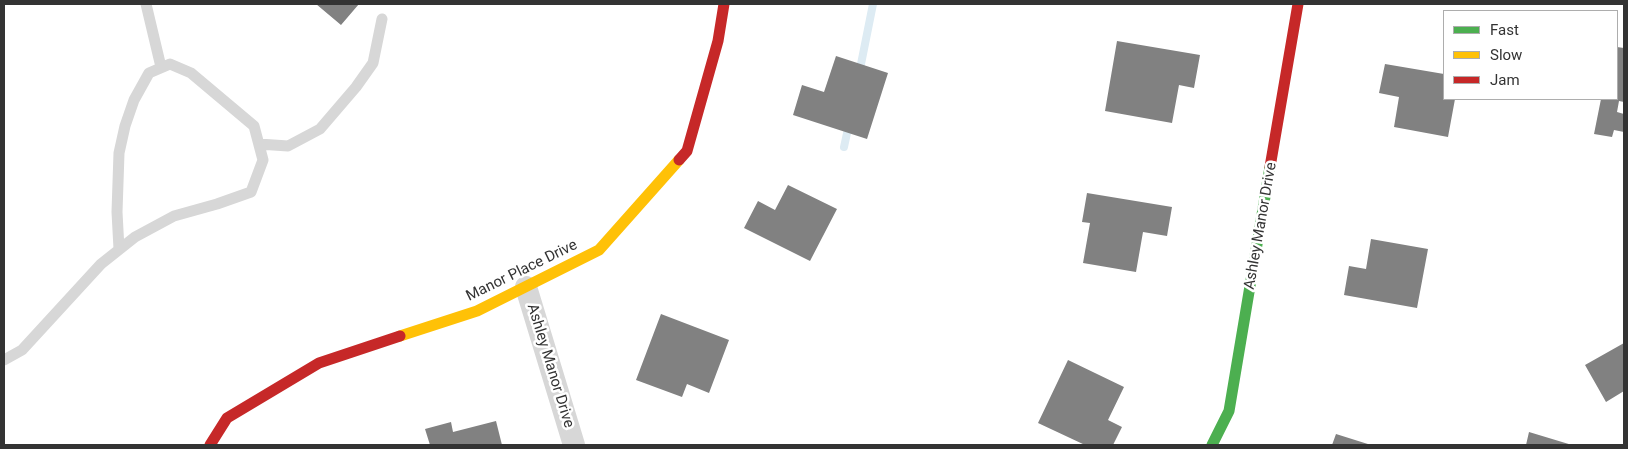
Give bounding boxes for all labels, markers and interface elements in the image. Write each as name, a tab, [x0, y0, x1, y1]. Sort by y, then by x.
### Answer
legend	[1443, 10, 1618, 100]
text: Fast	[1490, 21, 1519, 39]
text: Slow	[1490, 46, 1522, 64]
text: Jam	[1490, 71, 1520, 89]
street label: Ashley Manor Drive	[1241, 161, 1281, 291]
street label: Manor Place Drive	[464, 236, 580, 306]
street label: Ashley Manor Drive	[523, 302, 577, 430]

